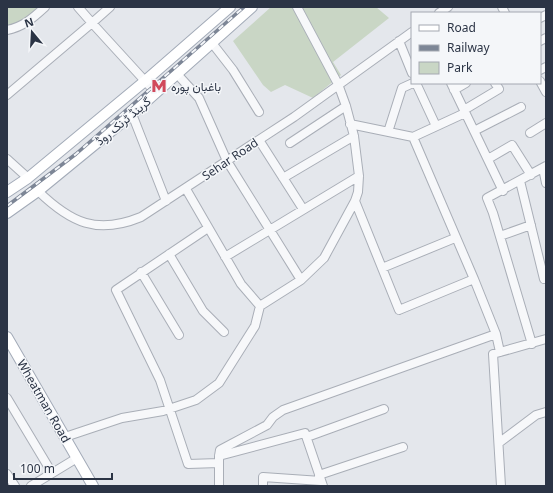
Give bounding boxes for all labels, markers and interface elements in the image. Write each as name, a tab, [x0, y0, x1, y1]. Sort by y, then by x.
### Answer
north arrow	[12, 12, 52, 52]
legend	[411, 12, 541, 84]
text: N	[22, 13, 35, 31]
text: Road	[447, 19, 476, 36]
text: Railway	[447, 39, 491, 56]
text: Park	[447, 59, 473, 76]
metro station icon: باغبان پورہ	[150, 77, 168, 95]
place label: باغبان پورہ	[171, 78, 221, 95]
street label: گرینڈ ٹرنک روڈ	[92, 93, 154, 149]
street label: Sehar Road	[199, 134, 261, 184]
street label: Wheatman Road	[13, 356, 75, 446]
scale bar	[14, 455, 112, 481]
text: 100 m	[20, 460, 55, 477]

